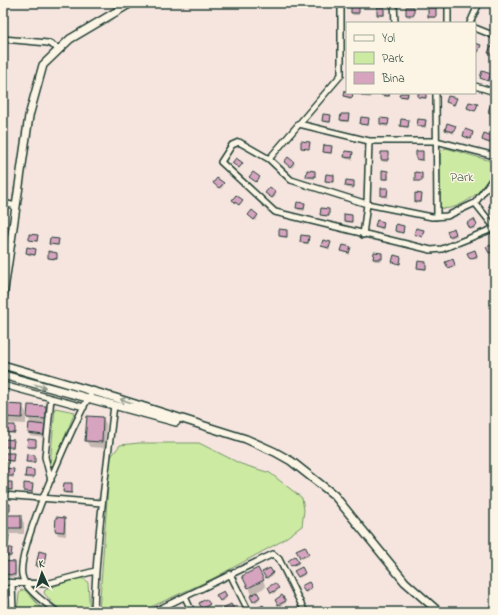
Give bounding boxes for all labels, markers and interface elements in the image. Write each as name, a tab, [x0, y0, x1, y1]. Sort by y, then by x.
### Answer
legend	[346, 22, 476, 94]
text: Yol	[382, 30, 395, 48]
text: Park	[382, 50, 404, 68]
text: Bina	[381, 70, 405, 88]
park label: Park	[450, 168, 474, 187]
one-way arrow	[34, 383, 47, 390]
one-way arrow	[119, 397, 132, 404]
north arrow	[22, 553, 62, 593]
text: K	[38, 556, 45, 572]

